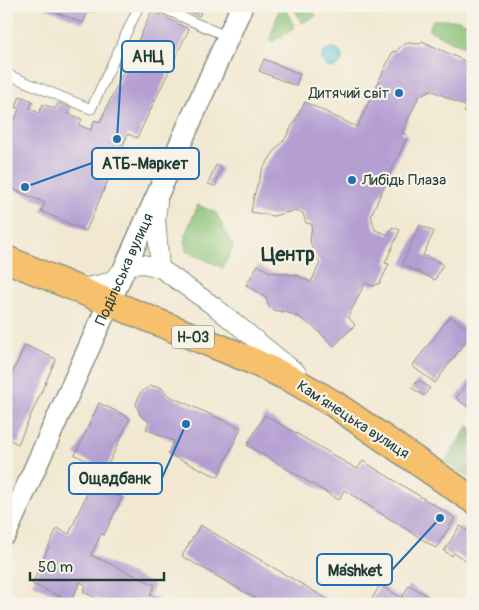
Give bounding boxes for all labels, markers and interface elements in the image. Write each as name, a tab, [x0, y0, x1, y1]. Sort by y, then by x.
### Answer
callout: АНЦ	[122, 41, 174, 72]
text: АНЦ	[132, 47, 165, 67]
place label: Дитячий світ	[308, 84, 389, 103]
marker: Дитячий світ	[393, 87, 405, 99]
callout: АТБ-Маркет	[92, 148, 199, 179]
text: АТБ-Маркет	[102, 154, 189, 174]
place label: Либідь Плаза	[361, 171, 446, 190]
marker: Либідь Плаза	[346, 174, 358, 186]
street label: Подільська вулиця	[91, 210, 158, 328]
district label: Центр	[261, 242, 315, 267]
road number: Н-03	[172, 326, 214, 348]
street label: Камʼянецька вулиця	[293, 377, 413, 463]
callout: Ощадбанк	[69, 463, 162, 494]
text: Ощадбанк	[79, 469, 152, 489]
scale bar	[30, 550, 164, 582]
callout: Mа́shket	[317, 554, 392, 585]
text: 50 m	[38, 558, 73, 577]
text: Mа́shket	[328, 561, 383, 581]

